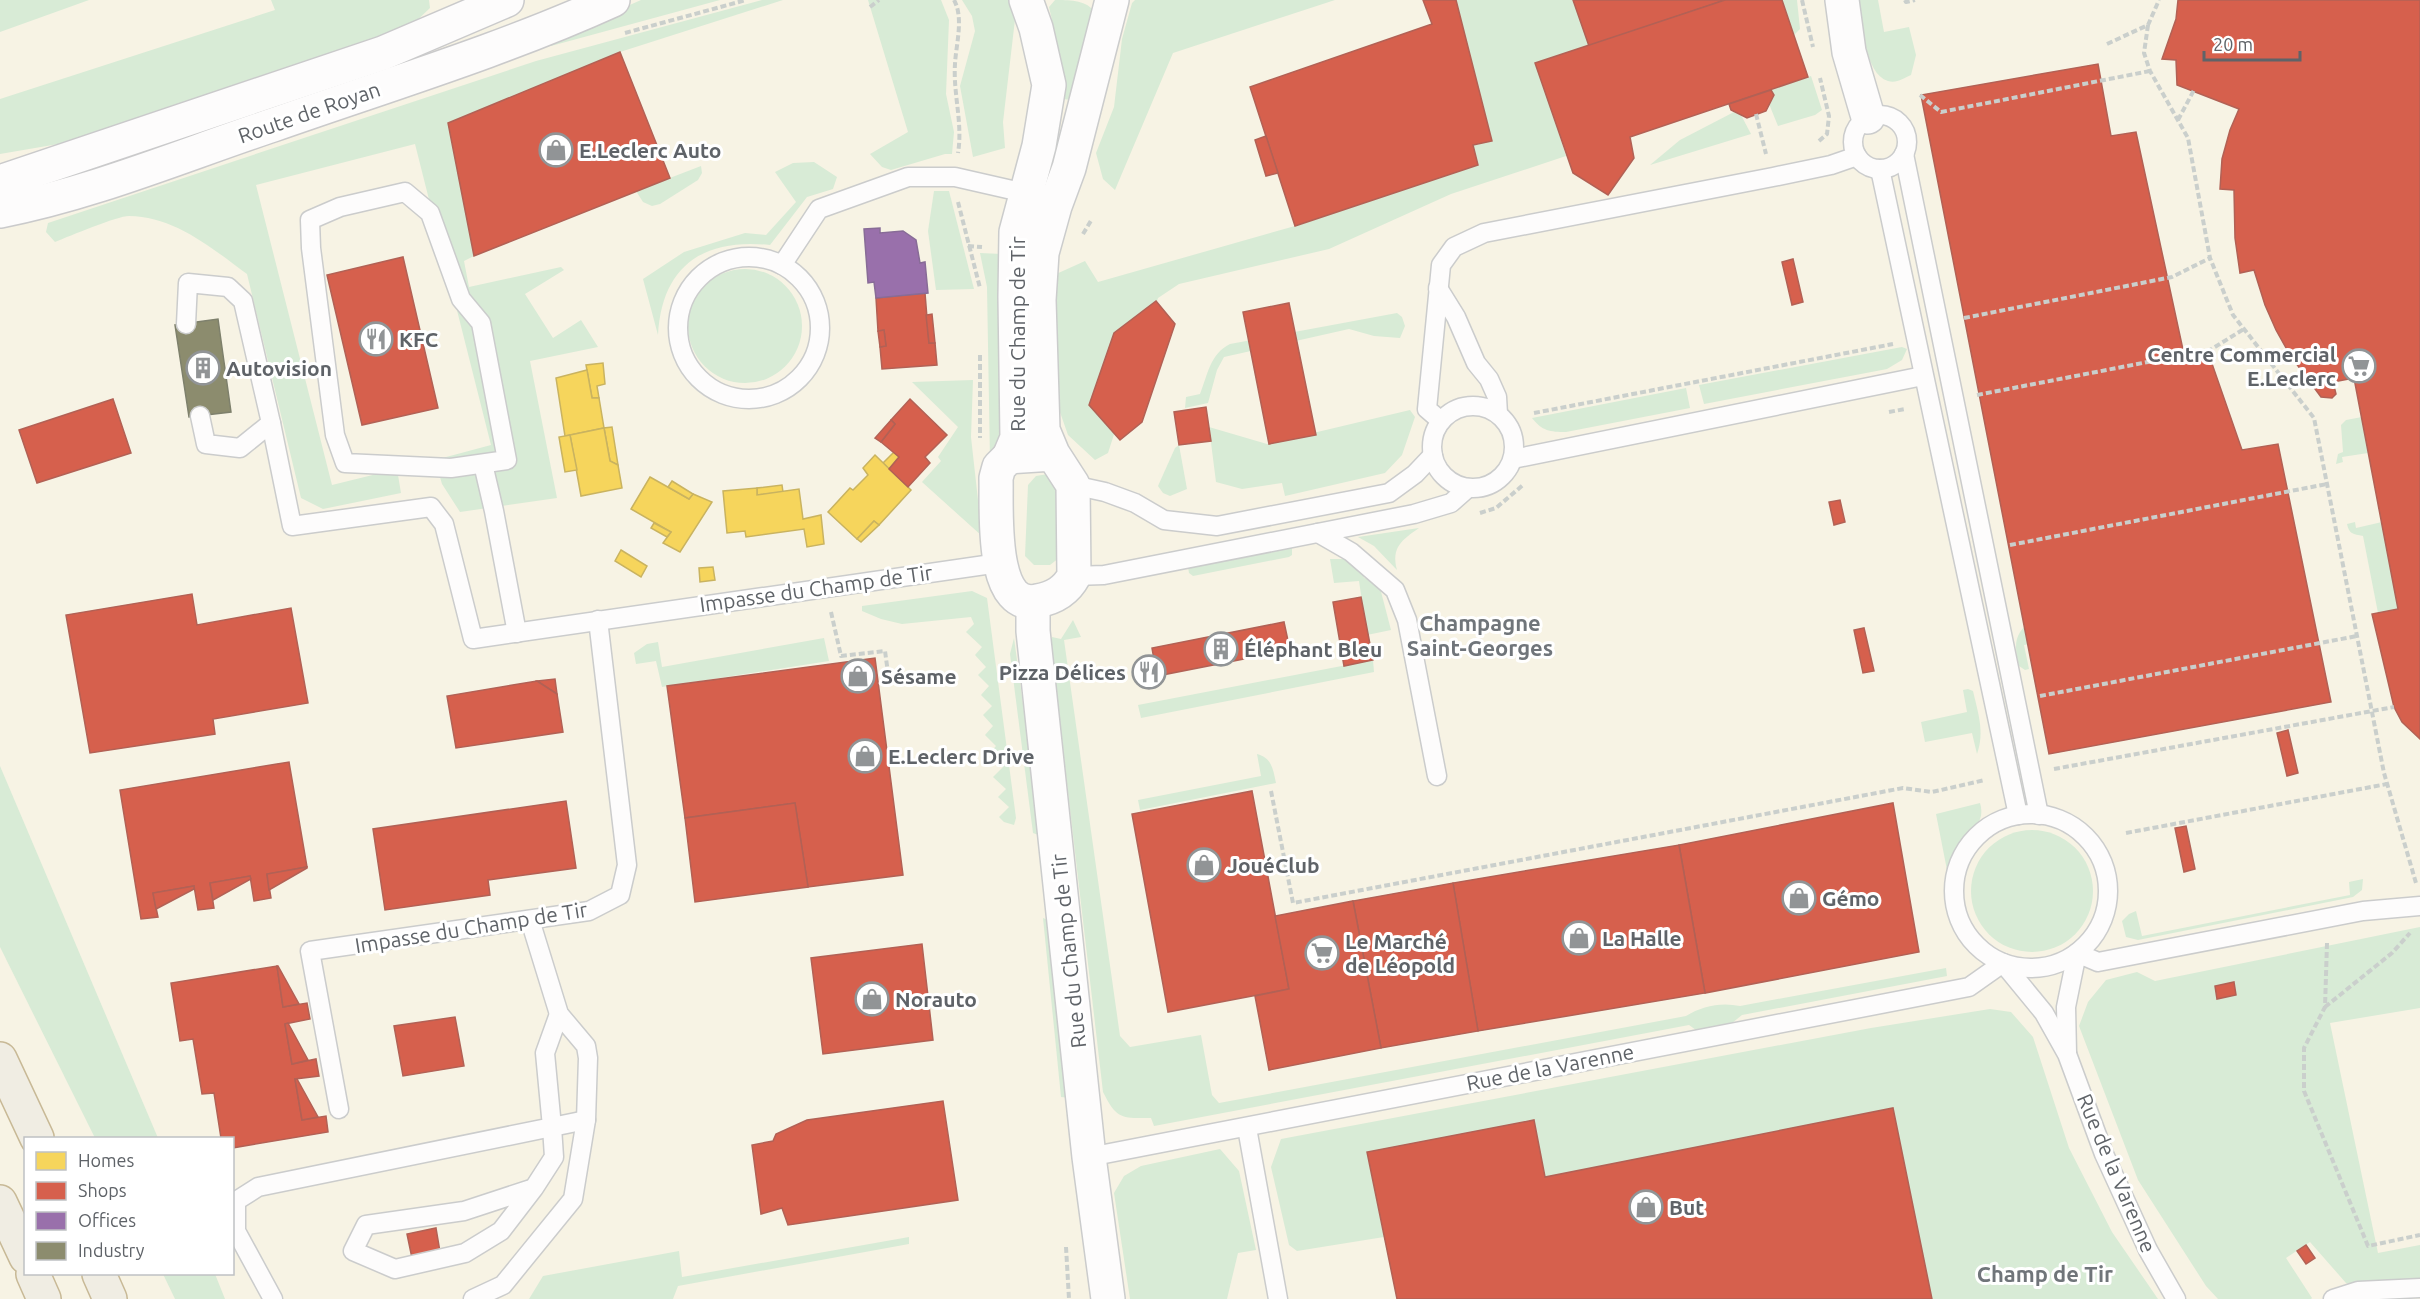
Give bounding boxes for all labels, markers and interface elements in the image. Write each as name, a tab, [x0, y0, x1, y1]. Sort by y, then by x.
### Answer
scale bar	[2204, 24, 2300, 62]
text: 20 m	[2213, 34, 2253, 54]
street label: Route de Royan	[235, 76, 383, 148]
shop icon: E.Leclerc Auto	[538, 132, 574, 168]
place label: E.Leclerc Auto	[579, 138, 721, 162]
street label: Rue du Champ de Tir	[1005, 236, 1029, 432]
restaurant icon: KFC	[358, 321, 394, 357]
place label: KFC	[399, 327, 438, 351]
place label: Centre Commercial E.Leclerc	[2147, 342, 2336, 390]
supermarket icon: Centre Commercial E.Leclerc	[2341, 348, 2377, 384]
building icon: Autovision	[185, 350, 221, 386]
place label: Autovision	[226, 356, 332, 380]
street label: Impasse du Champ de Tir	[698, 560, 934, 616]
district label: Champagne Saint-Georges	[1407, 610, 1553, 660]
building icon: Éléphant Bleu	[1203, 631, 1239, 667]
place label: Éléphant Bleu	[1244, 637, 1382, 661]
restaurant icon: Pizza Délices	[1131, 654, 1167, 690]
shop icon: Sésame	[840, 658, 876, 694]
place label: Pizza Délices	[999, 660, 1126, 684]
place label: Sésame	[881, 664, 957, 688]
shop icon: E.Leclerc Drive	[847, 738, 883, 774]
place label: E.Leclerc Drive	[888, 744, 1035, 768]
shop icon: JouéClub	[1186, 847, 1222, 883]
street label: Rue du Champ de Tir	[1046, 853, 1090, 1049]
place label: JouéClub	[1227, 853, 1320, 877]
shop icon: Gémo	[1781, 880, 1817, 916]
place label: Gémo	[1822, 886, 1879, 910]
street label: Impasse du Champ de Tir	[353, 897, 589, 957]
shop icon: La Halle	[1561, 920, 1597, 956]
place label: La Halle	[1602, 926, 1682, 950]
place label: Le Marché de Léopold	[1345, 929, 1455, 977]
supermarket icon: Le Marché de Léopold	[1304, 935, 1340, 971]
shop icon: Norauto	[854, 981, 890, 1017]
place label: Norauto	[895, 987, 977, 1011]
street label: Rue de la Varenne	[1464, 1039, 1636, 1095]
street label: Rue de la Varenne	[2073, 1090, 2161, 1256]
legend	[24, 1137, 234, 1275]
text: Homes	[78, 1150, 135, 1170]
text: Shops	[78, 1180, 127, 1200]
shop icon: But	[1628, 1189, 1664, 1225]
place label: But	[1669, 1195, 1704, 1219]
text: Offices	[78, 1210, 136, 1230]
text: Industry	[78, 1240, 145, 1260]
district label: Champ de Tir	[1977, 1261, 2113, 1286]

